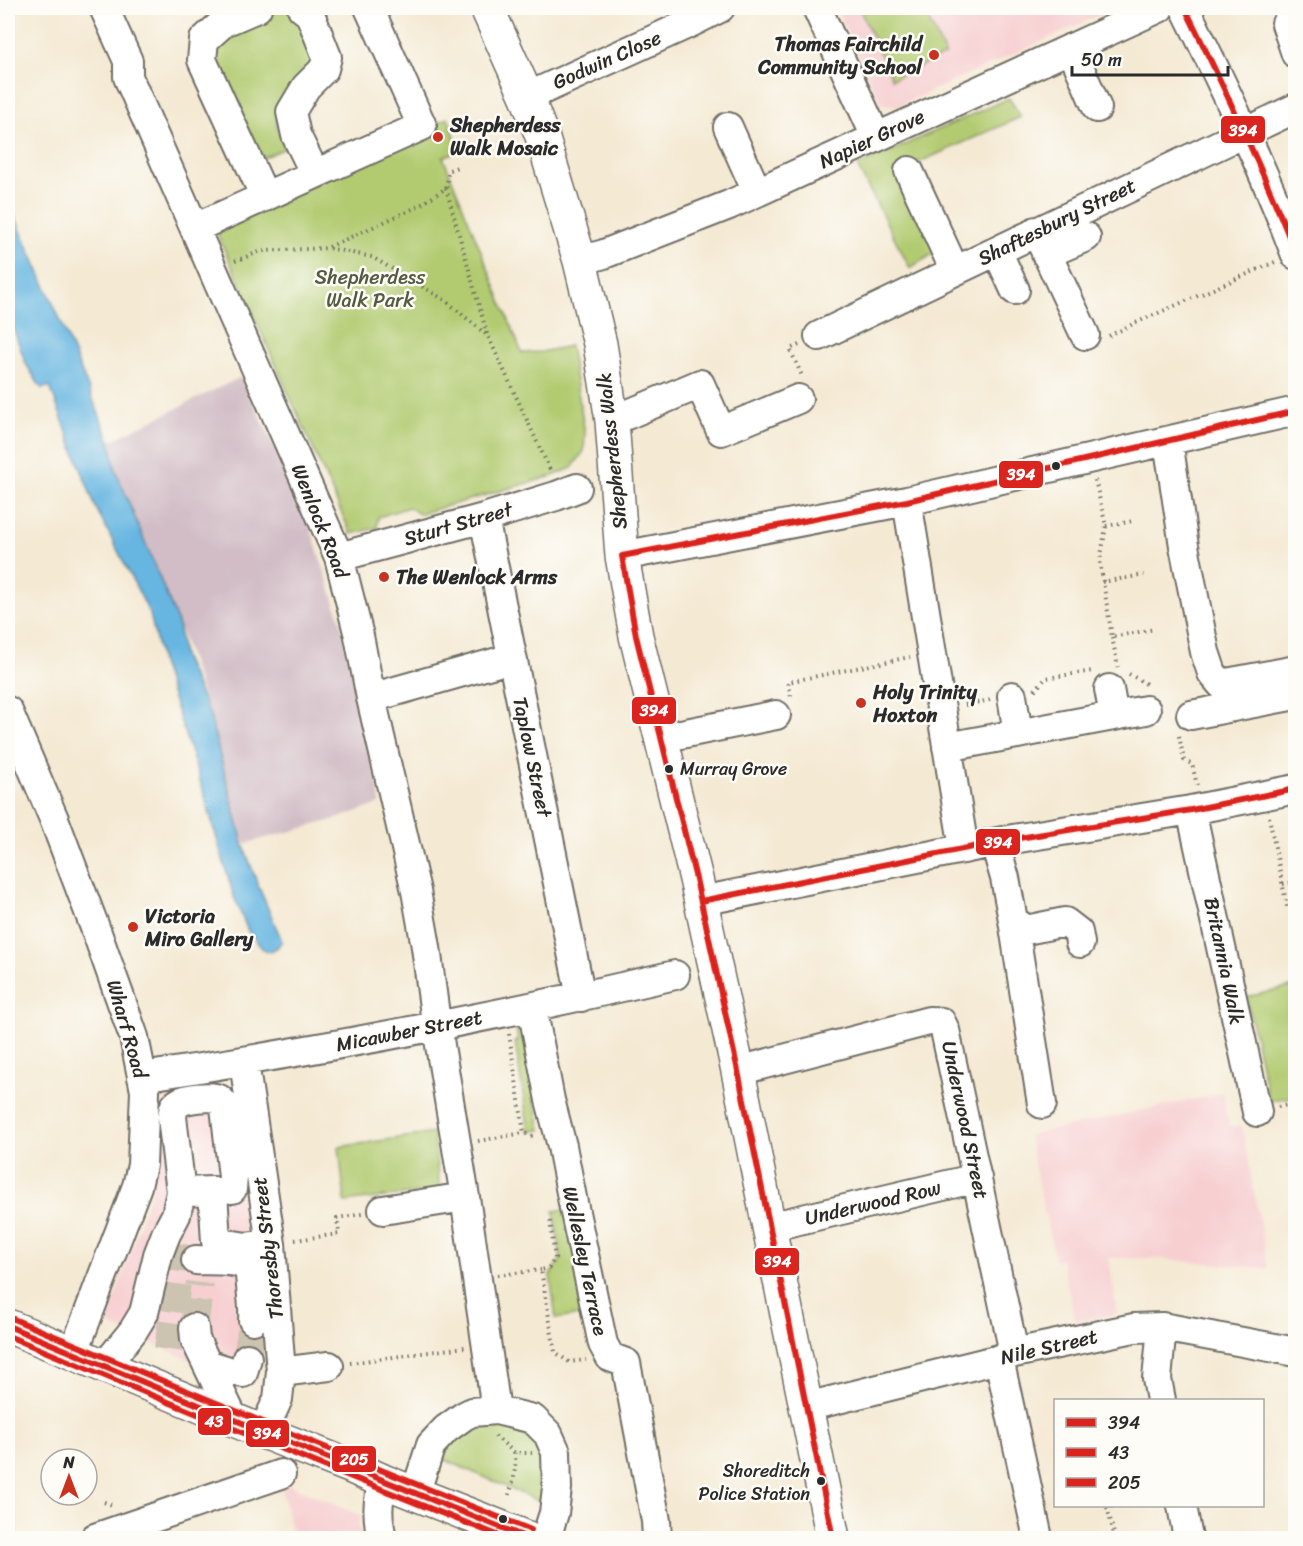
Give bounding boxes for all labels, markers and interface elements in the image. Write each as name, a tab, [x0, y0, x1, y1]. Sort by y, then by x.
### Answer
street label: Godwin Close	[547, 20, 667, 100]
place label: Thomas Fairchild Community School	[757, 27, 923, 85]
scale bar	[1072, 39, 1228, 77]
text: 50 m	[1081, 44, 1122, 76]
marker: Thomas Fairchild Community School	[927, 48, 941, 62]
street label: Napier Grove	[813, 99, 931, 179]
place label: Shepherdess Walk Mosaic	[449, 108, 561, 166]
line badge: 394	[1220, 115, 1266, 144]
text: 394	[1228, 116, 1257, 145]
marker: Shepherdess Walk Mosaic	[431, 130, 445, 144]
street label: Shaftesbury Street	[972, 168, 1143, 276]
park label: Shepherdess Walk Park	[315, 260, 426, 318]
street label: Shepherdess Walk	[586, 371, 638, 531]
street label: Wenlock Road	[281, 458, 359, 585]
line badge: 394	[998, 460, 1044, 489]
text: 394	[1006, 460, 1035, 489]
unlabelled marker	[1050, 460, 1062, 472]
street label: Sturt Street	[400, 492, 517, 556]
place label: The Wenlock Arms	[396, 560, 558, 595]
marker: The Wenlock Arms	[377, 570, 391, 584]
place label: Holy Trinity Hoxton	[872, 675, 978, 733]
street label: Taplow Street	[502, 694, 562, 821]
line badge: 394	[631, 696, 677, 725]
text: 394	[639, 696, 668, 725]
marker: Holy Trinity Hoxton	[854, 696, 868, 710]
place label: Murray Grove	[680, 753, 787, 785]
marker: Murray Grove	[663, 763, 675, 775]
line badge: 394	[975, 828, 1021, 856]
text: 394	[983, 828, 1012, 857]
street label: Britannia Walk	[1193, 894, 1255, 1028]
place label: Victoria Miro Gallery	[144, 899, 254, 957]
marker: Victoria Miro Gallery	[126, 920, 140, 934]
street label: Wharf Road	[96, 976, 158, 1084]
street label: Micawber Street	[333, 1000, 485, 1062]
street label: Underwood Street	[931, 1038, 999, 1203]
street label: Underwood Row	[801, 1170, 945, 1236]
street label: Thoresby Street	[242, 1175, 294, 1321]
street label: Wellesley Terrace	[552, 1183, 618, 1339]
line badge: 394	[754, 1247, 800, 1276]
text: 394	[762, 1247, 791, 1276]
street label: Nile Street	[997, 1319, 1101, 1375]
legend	[1054, 1399, 1264, 1507]
line badge: 43	[197, 1407, 232, 1436]
text: 43	[204, 1407, 224, 1436]
text: 394	[1108, 1407, 1140, 1439]
line badge: 394	[245, 1419, 290, 1448]
text: 394	[252, 1419, 281, 1448]
text: 43	[1108, 1437, 1129, 1469]
line badge: 205	[331, 1445, 377, 1473]
text: 205	[338, 1445, 369, 1474]
north arrow	[39, 1447, 99, 1507]
text: N	[62, 1448, 75, 1477]
place label: Shoreditch Police Station	[698, 1455, 810, 1510]
text: 205	[1108, 1467, 1141, 1499]
marker: Shoreditch Police Station	[815, 1475, 827, 1487]
unlabelled marker	[497, 1513, 509, 1525]

